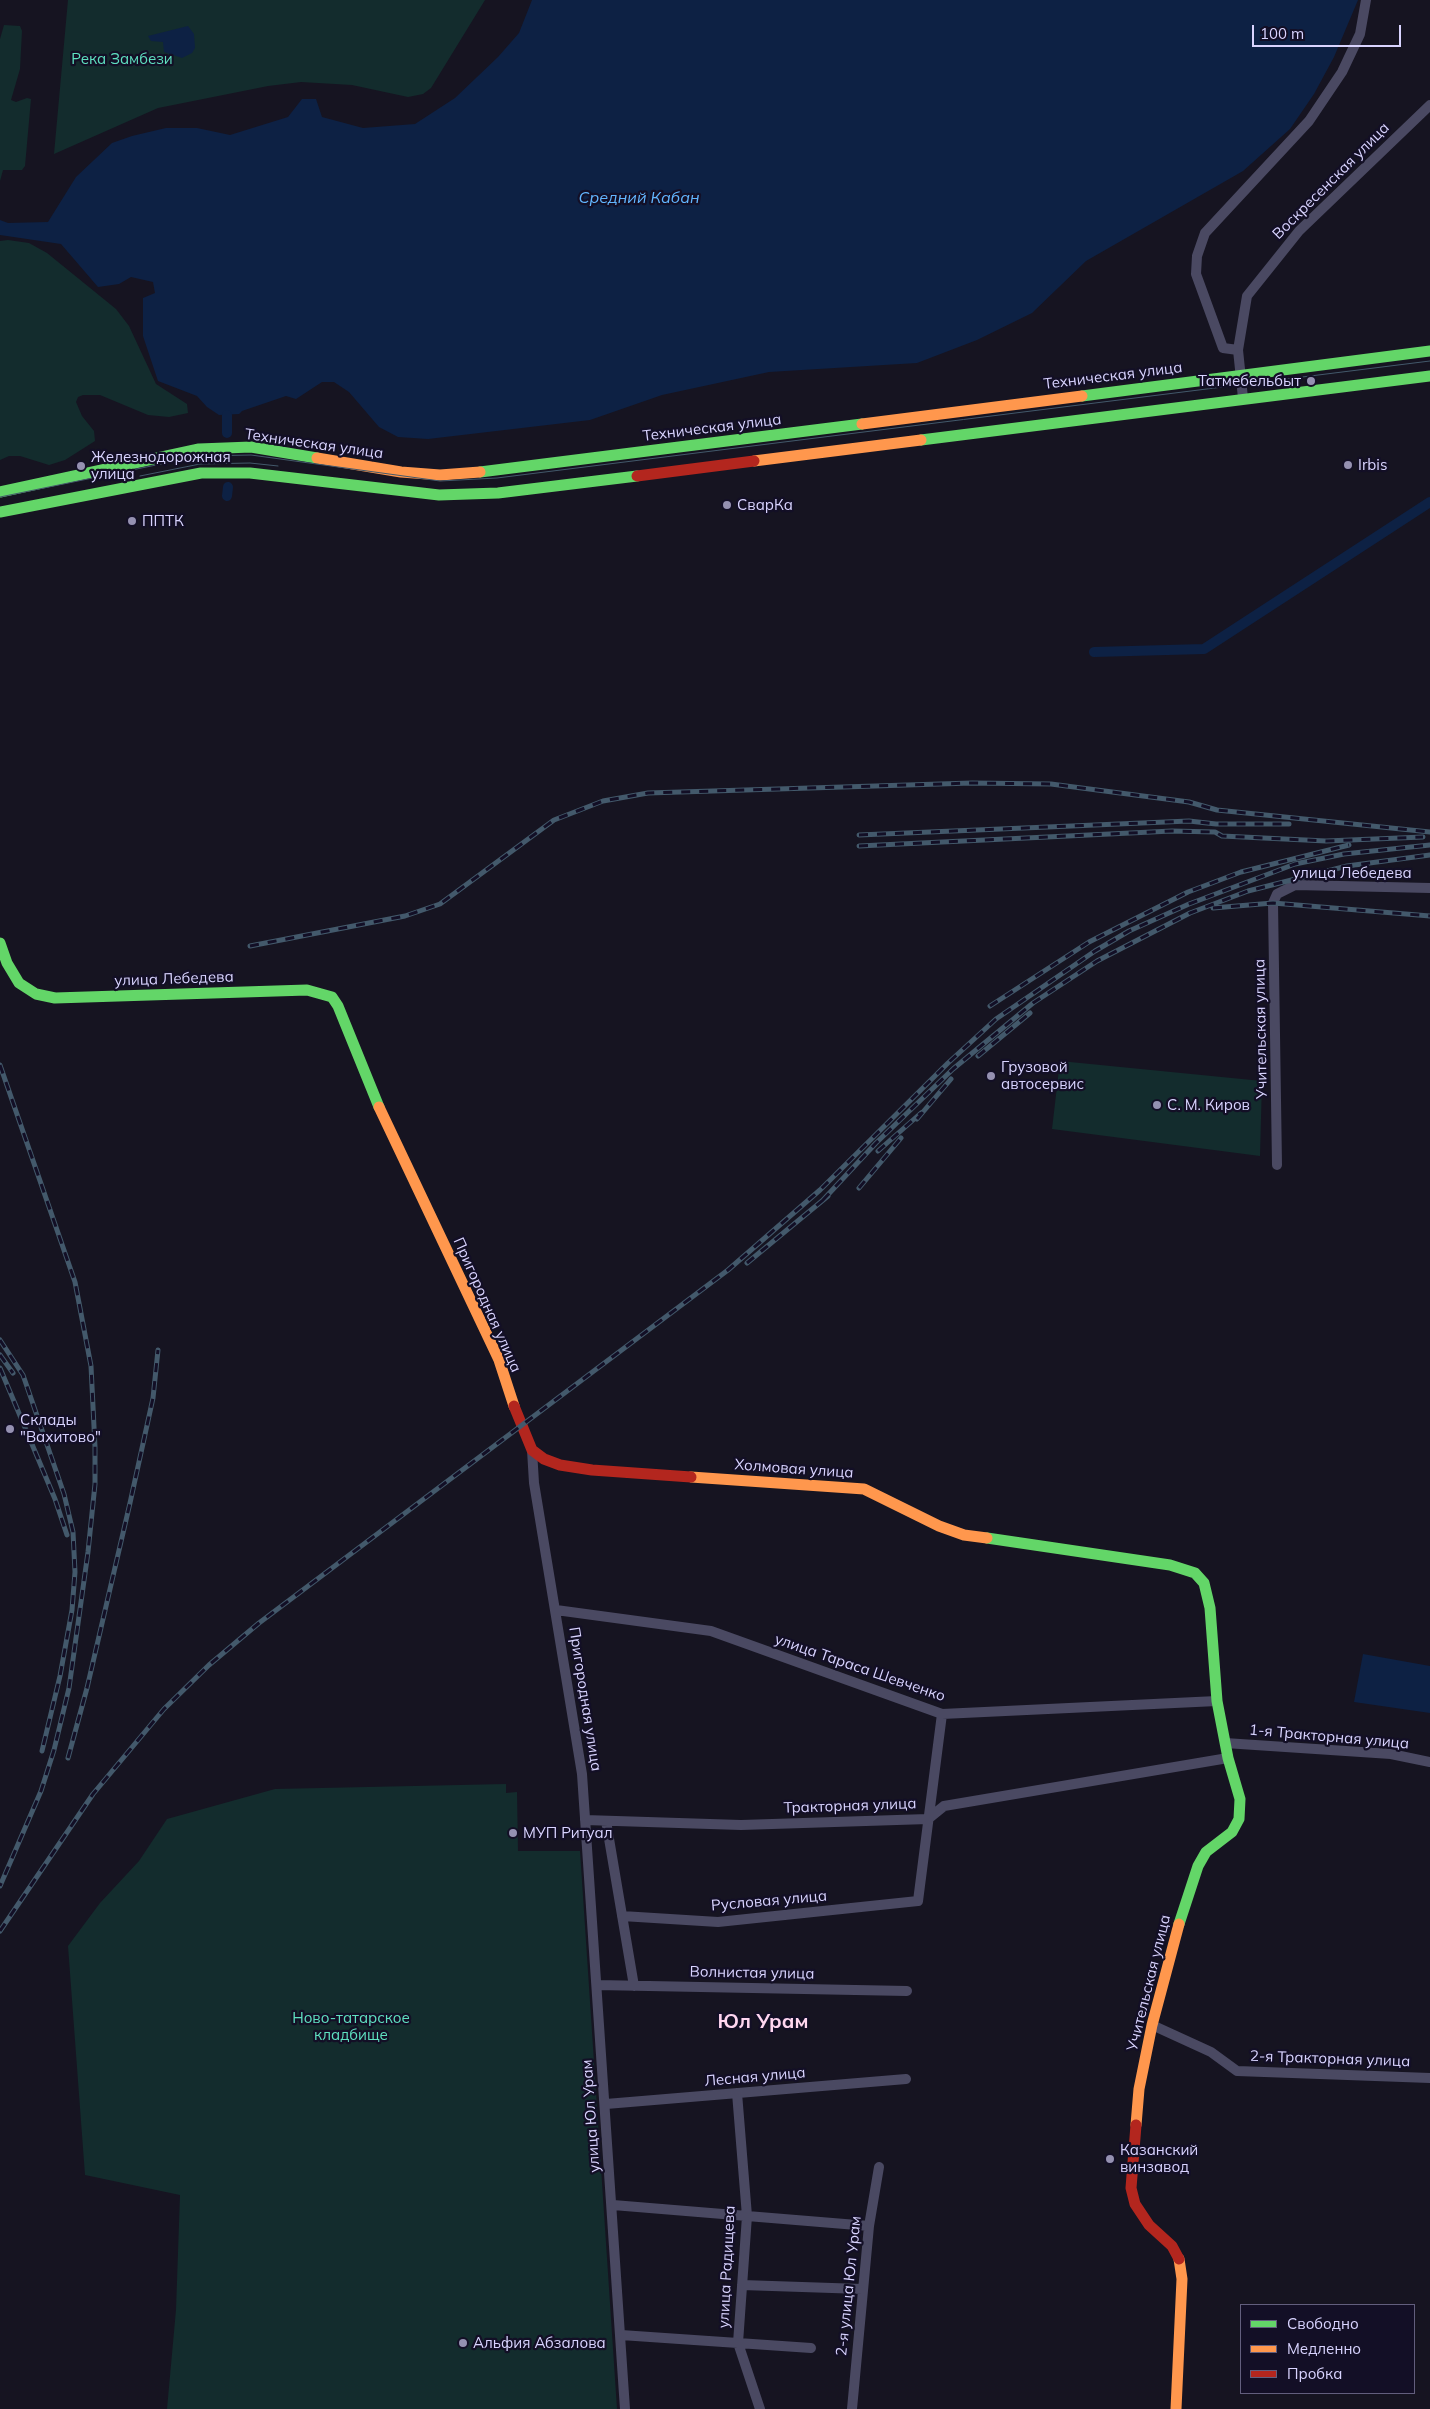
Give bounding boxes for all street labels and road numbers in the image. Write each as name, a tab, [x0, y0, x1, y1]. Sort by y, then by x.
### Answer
street label: Воскресенская улица	[1269, 119, 1393, 243]
street label: Техническая улица	[1043, 359, 1183, 393]
street label: Техническая улица	[642, 411, 782, 445]
street label: Техническая улица	[244, 425, 384, 463]
street label: улица Лебедева	[1292, 864, 1412, 882]
street label: Учительская улица	[1251, 959, 1271, 1099]
street label: улица Лебедева	[114, 968, 234, 990]
street label: Пригородная улица	[449, 1235, 525, 1375]
street label: Холмовая улица	[734, 1456, 854, 1482]
street label: Пригородная улица	[565, 1626, 605, 1772]
street label: улица Тараса Шевченко	[772, 1630, 948, 1706]
street label: 1-я Тракторная улица	[1248, 1721, 1410, 1753]
street label: Тракторная улица	[783, 1795, 917, 1817]
street label: Русловая улица	[710, 1887, 828, 1915]
street label: Учительская улица	[1123, 1913, 1175, 2053]
street label: Волнистая улица	[689, 1963, 815, 1983]
street label: 2-я Тракторная улица	[1249, 2047, 1411, 2071]
street label: улица Юл Урам	[578, 2059, 604, 2173]
street label: Лесная улица	[704, 2064, 806, 2090]
street label: улица Радищева	[715, 2205, 739, 2329]
street label: 2-я улица Юл Урам	[833, 2215, 865, 2357]

